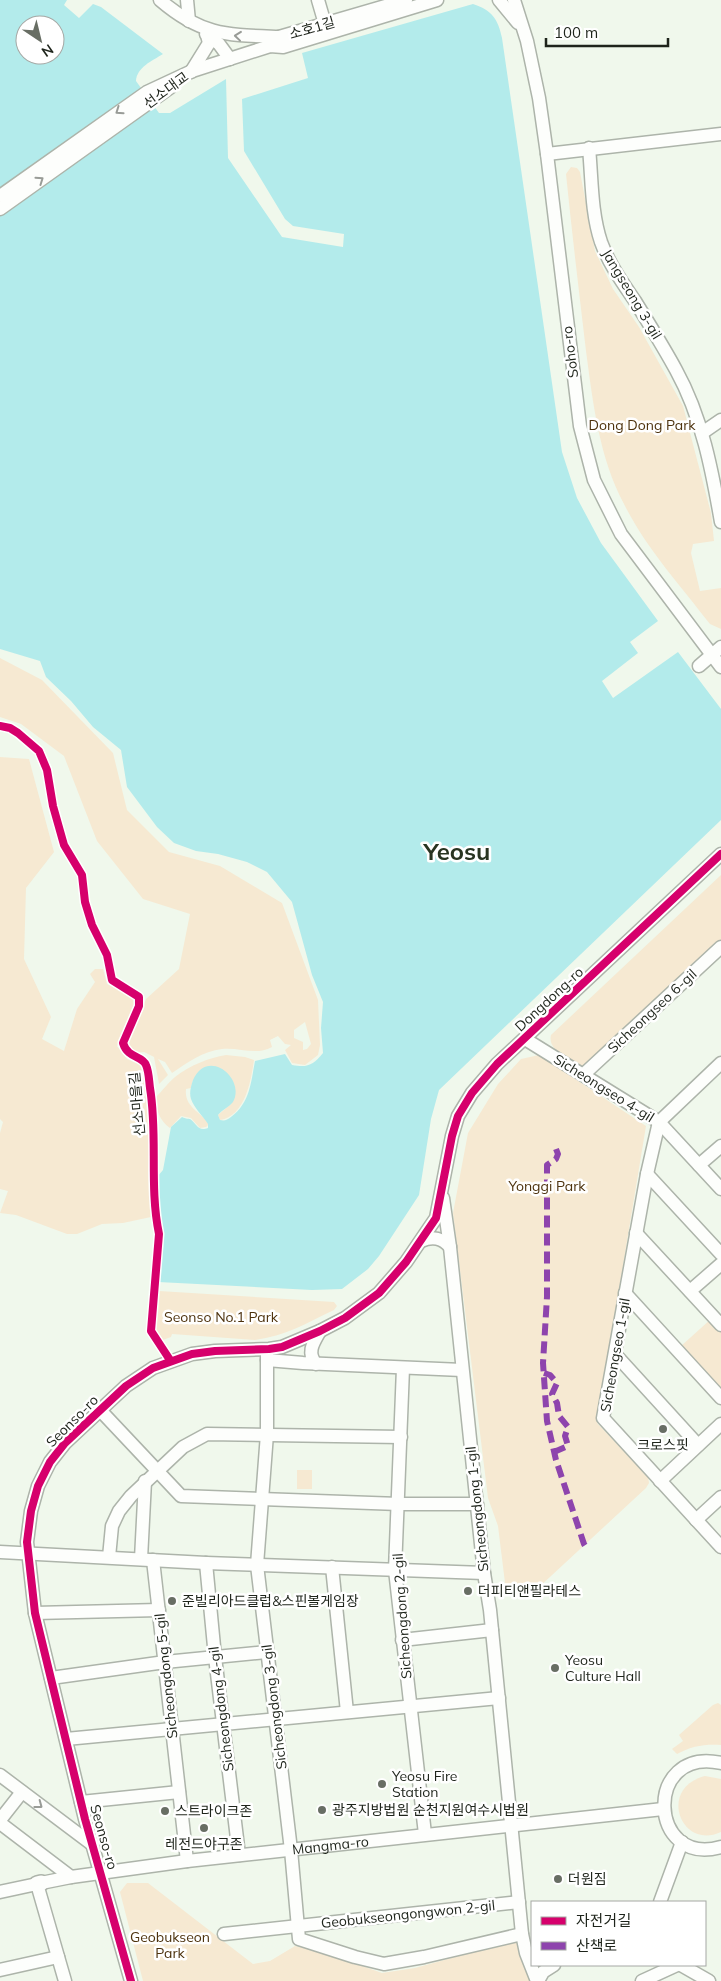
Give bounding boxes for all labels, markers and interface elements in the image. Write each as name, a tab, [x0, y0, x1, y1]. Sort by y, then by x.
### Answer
street label: 소호1길	[287, 13, 337, 43]
north arrow	[15, 15, 65, 65]
scale bar	[546, 15, 668, 47]
text: 100 m	[554, 23, 598, 42]
one-way arrow	[234, 31, 242, 42]
text: N	[38, 40, 57, 61]
street label: 선소대교	[140, 68, 192, 112]
one-way arrow	[116, 105, 125, 114]
one-way arrow	[34, 178, 43, 186]
street label: Jangseong 3-gil	[598, 246, 666, 342]
street label: Soho-ro	[558, 325, 582, 379]
park label: Dong Dong Park	[589, 416, 696, 434]
district label: Yeosu	[423, 836, 490, 866]
street label: Dongdong-ro	[511, 963, 587, 1035]
street label: Sicheongseo 6-gil	[604, 965, 700, 1057]
street label: Sicheongseo 4-gil	[550, 1050, 658, 1126]
street label: 선소마을길	[125, 1071, 149, 1137]
park label: Yonggi Park	[508, 1177, 586, 1195]
street label: Sicheongseo 1-gil	[596, 1297, 634, 1413]
park label: Seonso No.1 Park	[164, 1308, 279, 1326]
street label: Seonso-ro	[42, 1391, 102, 1451]
marker: 크로스핏	[657, 1423, 669, 1435]
place label: 크로스핏	[637, 1436, 689, 1454]
street label: Sicheongdong 1-gil	[461, 1445, 493, 1573]
street label: Sicheongdong 2-gil	[389, 1553, 415, 1679]
place label: 더피티앤필라테스	[478, 1582, 581, 1600]
marker: 더피티앤필라테스	[462, 1585, 474, 1597]
place label: 준빌리아드클럽&스핀볼게임장	[182, 1592, 359, 1610]
marker: 준빌리아드클럽&스핀볼게임장	[166, 1595, 178, 1607]
street label: Sicheongdong 5-gil	[150, 1612, 182, 1740]
street label: Sicheongdong 3-gil	[257, 1643, 291, 1771]
street label: Sicheongdong 4-gil	[204, 1645, 238, 1773]
place label: Yeosu Culture Hall	[564, 1651, 641, 1685]
marker: Yeosu Culture Hall	[549, 1662, 561, 1674]
place label: Yeosu Fire Station	[391, 1767, 458, 1801]
marker: Yeosu Fire Station	[376, 1778, 388, 1790]
one-way arrow	[33, 1799, 43, 1808]
place label: 광주지방법원 순천지원여수시법원	[332, 1801, 529, 1819]
street label: Seonso-ro	[86, 1802, 122, 1872]
place label: 스트라이크존	[175, 1802, 252, 1820]
marker: 광주지방법원 순천지원여수시법원	[316, 1804, 328, 1816]
marker: 스트라이크존	[159, 1805, 171, 1817]
marker: 레전드야구존	[198, 1822, 210, 1834]
street label: Mangma-ro	[291, 1832, 370, 1858]
place label: 레전드야구존	[165, 1835, 243, 1853]
place label: 더원짐	[568, 1870, 607, 1888]
marker: 더원짐	[552, 1873, 564, 1885]
street label: Geobukseongongwon 2-gil	[320, 1896, 496, 1932]
legend	[531, 1901, 706, 1966]
text: 자전거길	[576, 1911, 631, 1930]
park label: Geobukseon Park	[130, 1928, 210, 1962]
text: 산책로	[576, 1936, 617, 1955]

